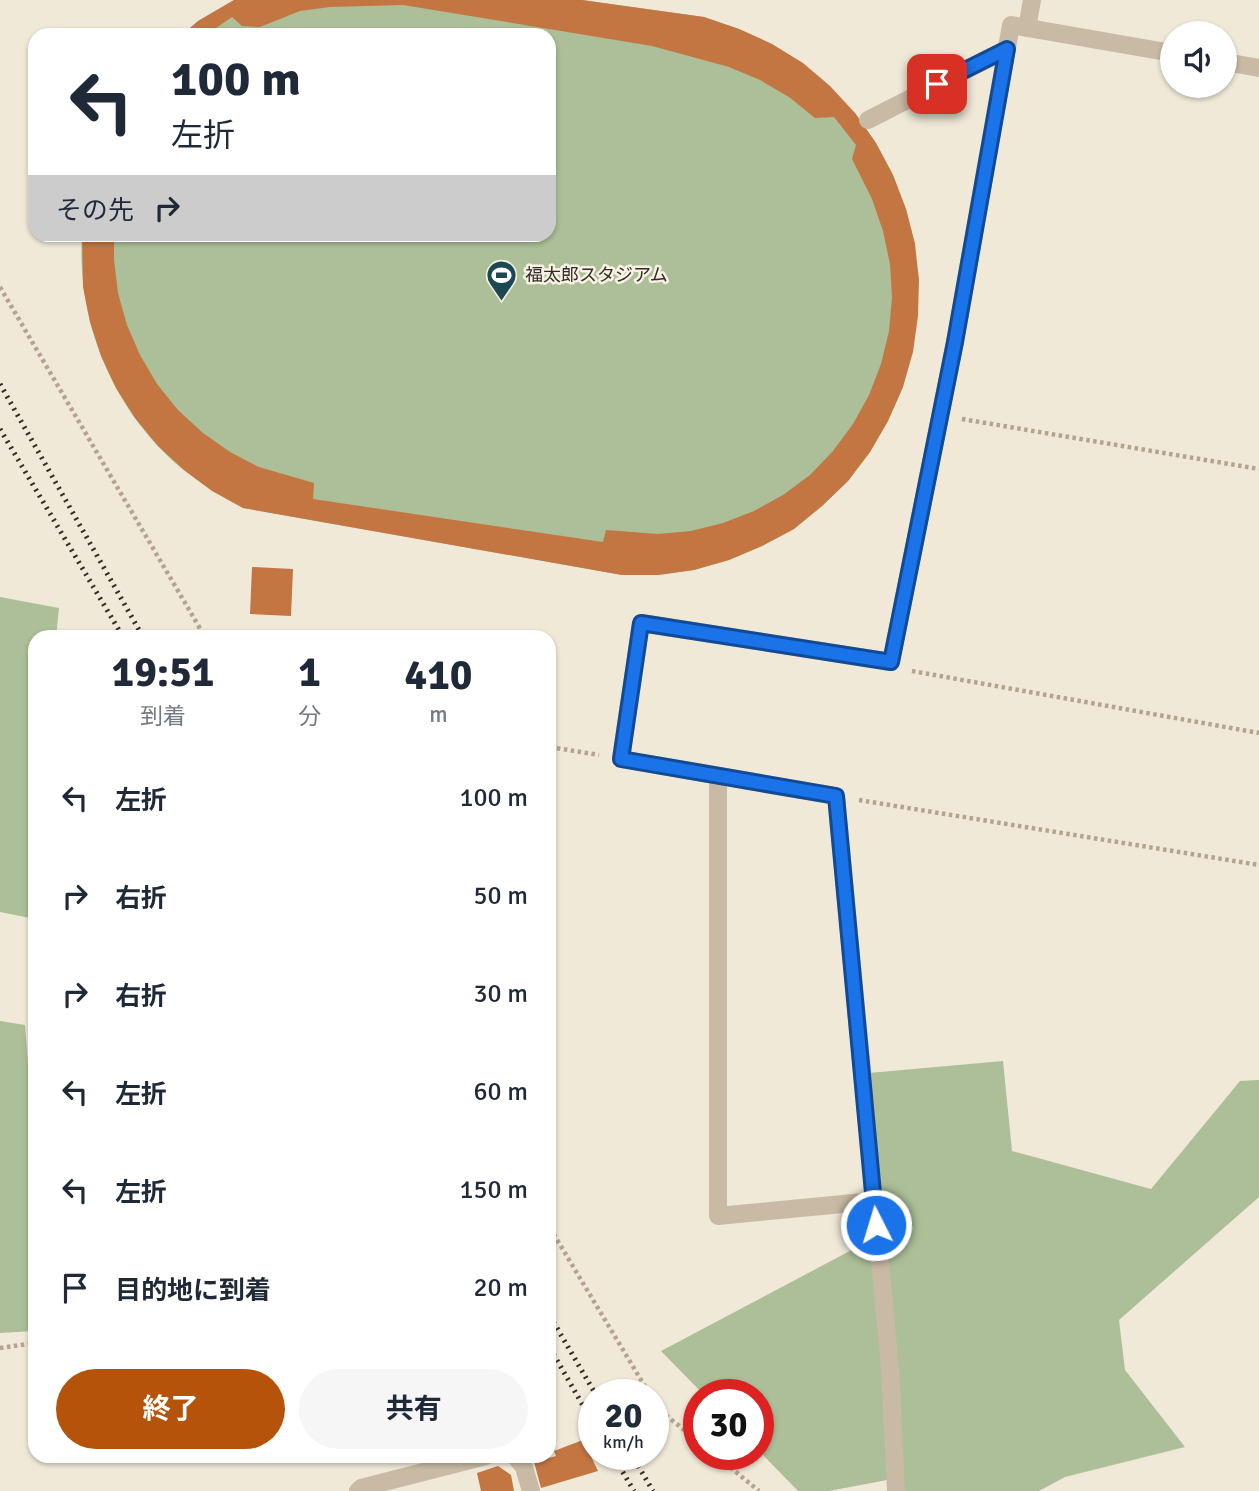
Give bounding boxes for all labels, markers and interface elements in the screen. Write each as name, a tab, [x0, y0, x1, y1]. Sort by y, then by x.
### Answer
map controls	[1160, 21, 1237, 98]
button: sound	[1160, 21, 1237, 98]
text: 100 m	[171, 49, 301, 109]
pin	[907, 54, 967, 114]
icon: left	[56, 56, 147, 147]
icon: arrive	[918, 65, 956, 103]
text: 左折	[171, 116, 235, 155]
icon: right	[148, 189, 186, 227]
text: その先	[56, 195, 134, 227]
sports icon: 福太郎スタジアム	[485, 258, 519, 302]
place label: 福太郎スタジアム	[525, 264, 668, 286]
text: 19:51	[111, 647, 215, 698]
text: 1	[298, 647, 321, 698]
text: 410	[404, 650, 473, 701]
text: m	[429, 700, 448, 729]
text: 到着	[140, 702, 186, 731]
text: 分	[298, 702, 321, 731]
icon: left	[56, 779, 94, 817]
text: 100 m	[459, 782, 528, 814]
text: 左折	[115, 785, 167, 817]
icon: right	[56, 877, 94, 915]
text: 50 m	[473, 880, 528, 912]
text: 右折	[115, 883, 167, 915]
icon: right	[56, 975, 94, 1013]
text: 30 m	[473, 978, 528, 1010]
text: 右折	[115, 981, 167, 1013]
icon: left	[56, 1073, 94, 1111]
text: 60 m	[473, 1076, 528, 1108]
text: 左折	[115, 1079, 167, 1111]
icon: left	[56, 1171, 94, 1209]
text: 150 m	[459, 1174, 528, 1206]
text: 左折	[115, 1177, 167, 1209]
position arrow	[839, 1188, 913, 1262]
icon: arrive	[56, 1269, 94, 1307]
text: 20 m	[473, 1272, 528, 1304]
text: 目的地に到着	[115, 1275, 271, 1307]
button: 終了	[56, 1369, 285, 1449]
button: 共有	[299, 1369, 528, 1449]
speed limit sign: 30	[683, 1379, 774, 1470]
text: 20	[605, 1394, 642, 1437]
text: km/h	[603, 1431, 644, 1453]

